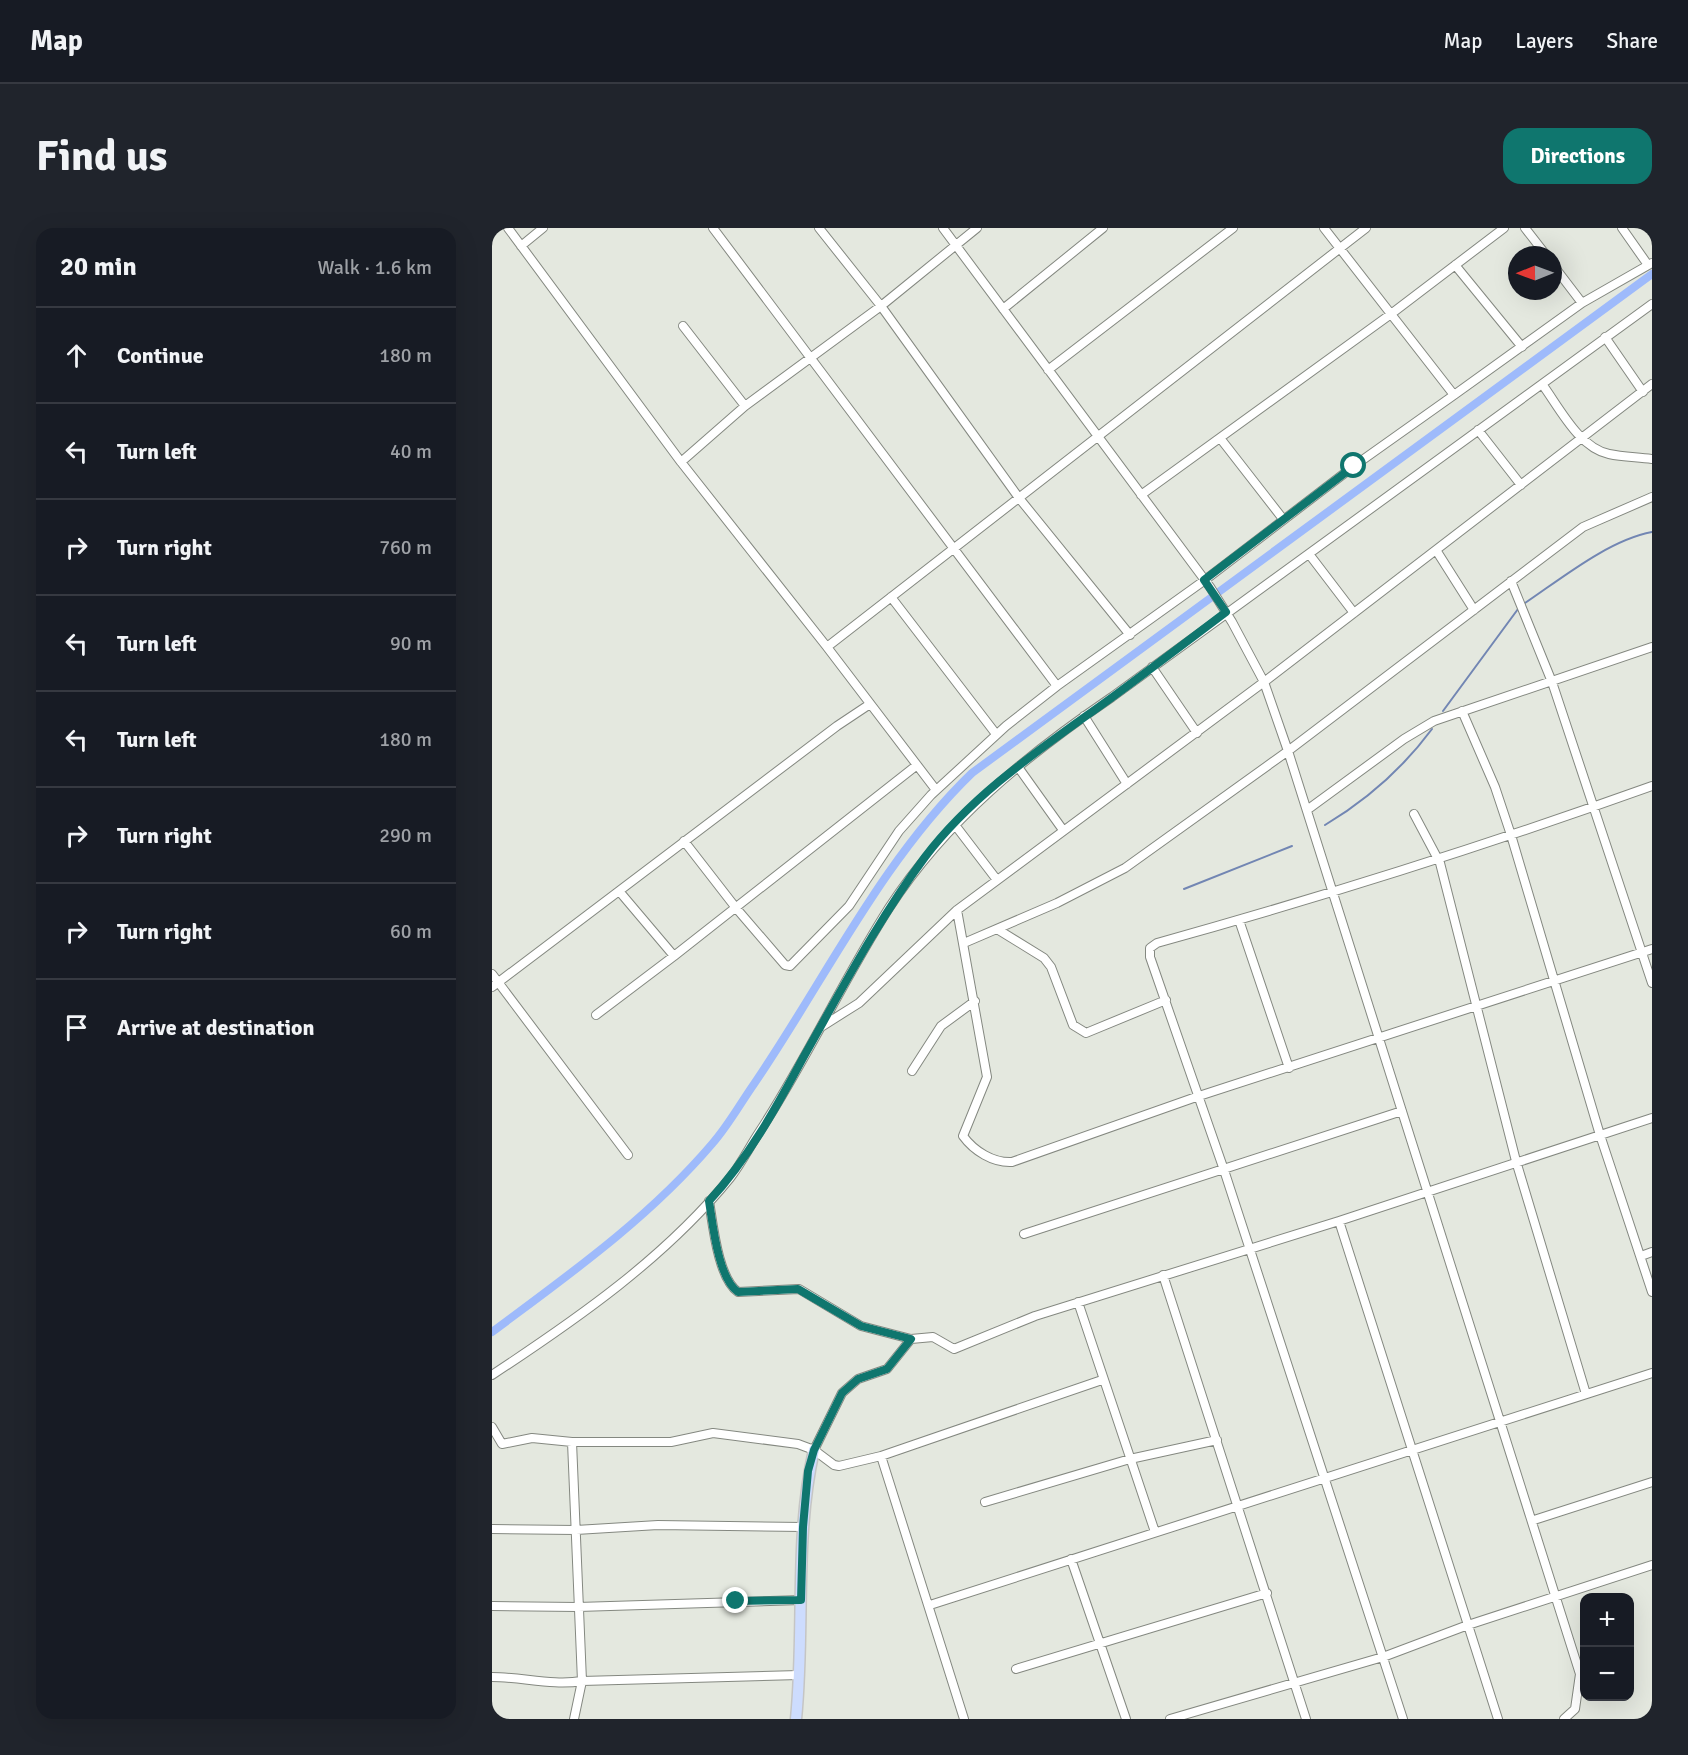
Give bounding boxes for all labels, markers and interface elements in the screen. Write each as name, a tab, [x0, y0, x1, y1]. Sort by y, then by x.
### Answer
text: Map	[30, 24, 83, 58]
text: Map	[1444, 28, 1482, 54]
text: Layers	[1515, 28, 1573, 54]
text: Share	[1606, 28, 1658, 54]
button: Directions	[1503, 128, 1652, 184]
text: Find us	[36, 131, 167, 182]
north arrow	[1508, 246, 1562, 300]
text: 20 min	[60, 251, 137, 283]
text: Walk · 1.6 km	[318, 255, 432, 280]
icon: ahead	[60, 339, 93, 372]
text: Continue	[117, 342, 204, 369]
text: 180 m	[379, 343, 432, 368]
icon: left	[60, 435, 93, 468]
text: Turn left	[117, 438, 197, 465]
text: 40 m	[390, 439, 432, 464]
route start	[1340, 452, 1366, 478]
icon: right	[60, 531, 93, 564]
text: Turn right	[117, 534, 212, 561]
text: 760 m	[379, 535, 432, 560]
icon: left	[60, 627, 93, 660]
text: Turn left	[117, 630, 197, 657]
text: 90 m	[390, 631, 432, 656]
icon: left	[60, 723, 93, 756]
text: Turn left	[117, 726, 197, 753]
text: 180 m	[379, 727, 432, 752]
icon: right	[60, 819, 93, 852]
text: Turn right	[117, 822, 212, 849]
text: 290 m	[379, 823, 432, 848]
icon: right	[60, 915, 93, 948]
text: Turn right	[117, 918, 212, 945]
text: 60 m	[390, 919, 432, 944]
icon: arrive	[60, 1011, 93, 1044]
text: Arrive at destination	[117, 1014, 314, 1041]
route end	[722, 1587, 748, 1613]
map controls	[1580, 1593, 1634, 1701]
button: +	[1580, 1593, 1634, 1647]
button: −	[1580, 1647, 1634, 1701]

